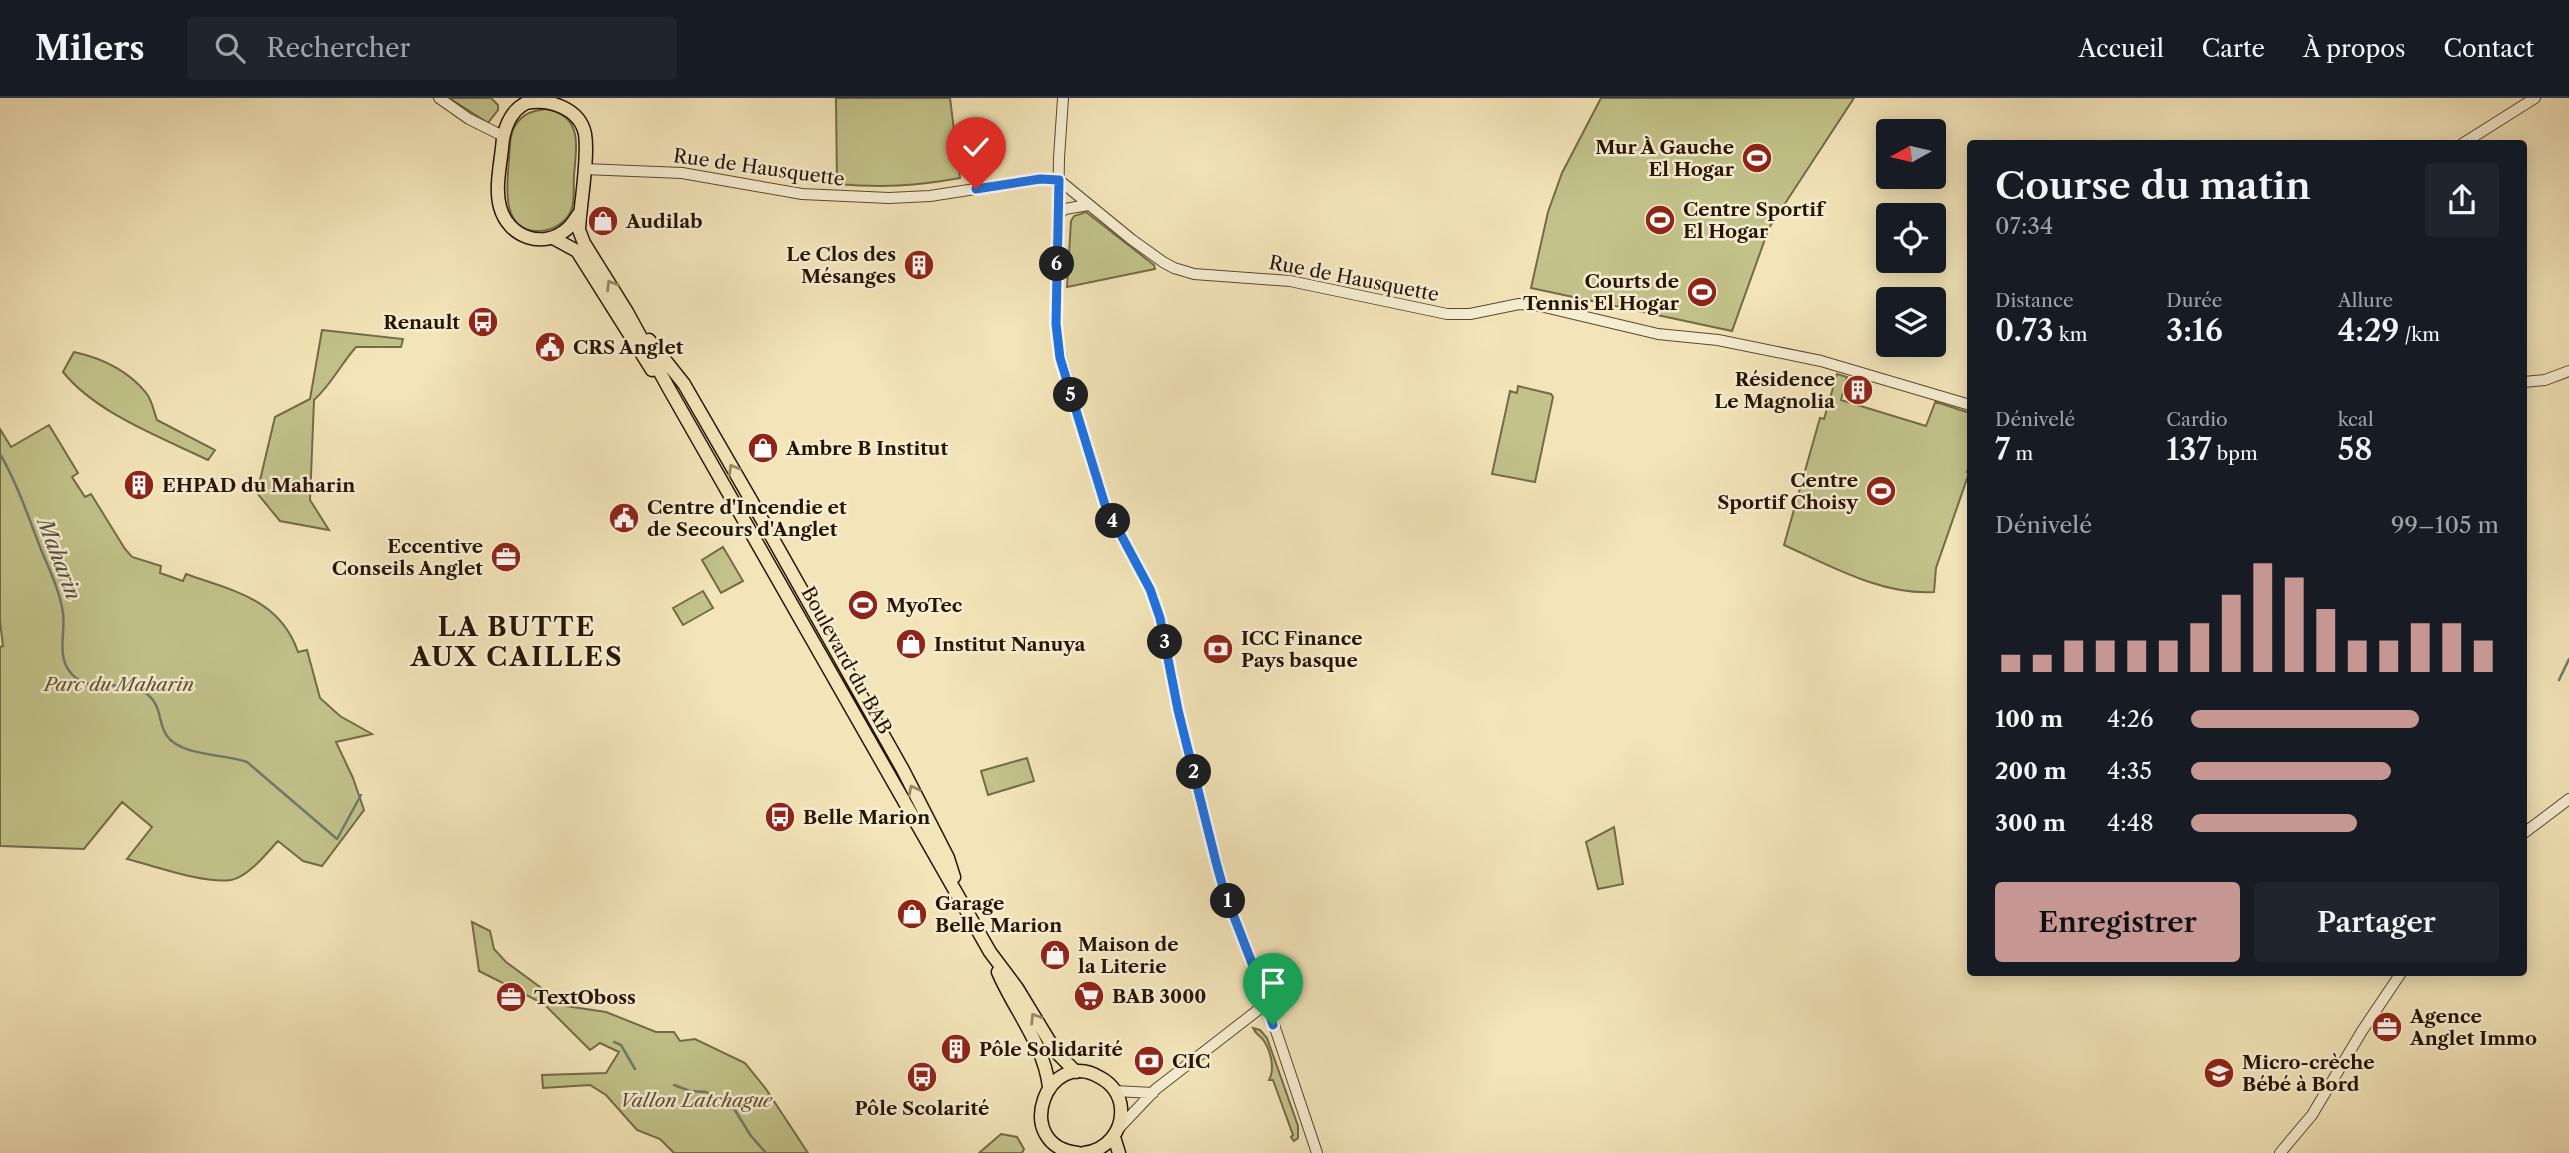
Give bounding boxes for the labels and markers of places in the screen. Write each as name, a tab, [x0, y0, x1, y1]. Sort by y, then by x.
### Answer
pin	[946, 117, 1006, 189]
place label: Mur À Gauche El Hogar	[1595, 136, 1735, 181]
sports icon: Mur À Gauche El Hogar	[1740, 141, 1774, 175]
place label: Centre Sportif El Hogar	[1683, 198, 1827, 243]
sports icon: Centre Sportif El Hogar	[1643, 203, 1677, 237]
shop icon: Audilab	[586, 204, 620, 238]
place label: Audilab	[625, 210, 703, 233]
place label: Le Clos des Mésanges	[786, 243, 896, 288]
pin: 6	[1040, 246, 1074, 282]
building icon: Le Clos des Mésanges	[902, 248, 936, 282]
place label: Courts de Tennis El Hogar	[1523, 270, 1680, 315]
sports icon: Courts de Tennis El Hogar	[1685, 275, 1719, 309]
bus stop icon: Renault	[466, 305, 500, 339]
place label: Renault	[383, 311, 460, 334]
public building icon: CRS Anglet	[533, 330, 567, 364]
place label: CRS Anglet	[573, 336, 684, 359]
place label: Résidence Le Magnolia	[1714, 368, 1836, 413]
building icon: Résidence Le Magnolia	[1841, 373, 1875, 407]
pin: 5	[1054, 378, 1088, 412]
shop icon: Ambre B Institut	[746, 431, 780, 465]
place label: Ambre B Institut	[785, 437, 948, 460]
building icon: EHPAD du Maharin	[122, 468, 156, 502]
place label: Centre Sportif Choisy	[1717, 469, 1859, 514]
place label: EHPAD du Maharin	[162, 474, 355, 497]
sports icon: Centre Sportif Choisy	[1864, 474, 1898, 508]
place label: Centre d'Incendie et de Secours d'Anglet	[647, 496, 847, 541]
public building icon: Centre d'Incendie et de Secours d'Anglet	[607, 501, 641, 535]
pin: 4	[1096, 504, 1130, 538]
place label: Eccentive Conseils Anglet	[332, 535, 483, 580]
office icon: Eccentive Conseils Anglet	[489, 540, 523, 574]
sports icon: MyoTec	[846, 588, 880, 622]
place label: MyoTec	[886, 594, 962, 617]
pin: 3	[1148, 624, 1182, 660]
shop icon: Institut Nanuya	[894, 627, 928, 661]
place label: ICC Finance Pays basque	[1241, 627, 1363, 672]
bank icon: ICC Finance Pays basque	[1201, 632, 1235, 666]
place label: Institut Nanuya	[934, 633, 1086, 656]
pin: 2	[1176, 754, 1212, 790]
bus stop icon: Belle Marion	[763, 800, 797, 834]
place label: Belle Marion	[803, 806, 930, 829]
pin: 1	[1210, 884, 1246, 918]
place label: Garage Belle Marion	[935, 892, 1062, 937]
shop icon: Garage Belle Marion	[895, 897, 929, 931]
place label: Maison de la Literie	[1078, 933, 1179, 978]
shop icon: Maison de la Literie	[1038, 938, 1072, 972]
pin	[1243, 953, 1303, 1025]
supermarket icon: BAB 3000	[1072, 979, 1106, 1013]
office icon: TextOboss	[494, 980, 528, 1014]
place label: BAB 3000	[1112, 985, 1206, 1008]
place label: TextOboss	[534, 986, 636, 1009]
place label: Agence Anglet Immo	[2409, 1005, 2537, 1050]
office icon: Agence Anglet Immo	[2370, 1010, 2404, 1044]
building icon: Pôle Solidarité	[939, 1032, 973, 1066]
place label: Pôle Solidarité	[979, 1038, 1123, 1061]
bank icon: CIC	[1132, 1044, 1166, 1078]
place label: CIC	[1172, 1050, 1210, 1073]
place label: Micro-crèche Bébé à Bord	[2242, 1051, 2375, 1096]
school or university icon: Micro-crèche Bébé à Bord	[2202, 1056, 2236, 1090]
bus stop icon: Pôle Scolarité	[905, 1060, 939, 1094]
place label: Pôle Scolarité	[855, 1097, 989, 1120]

